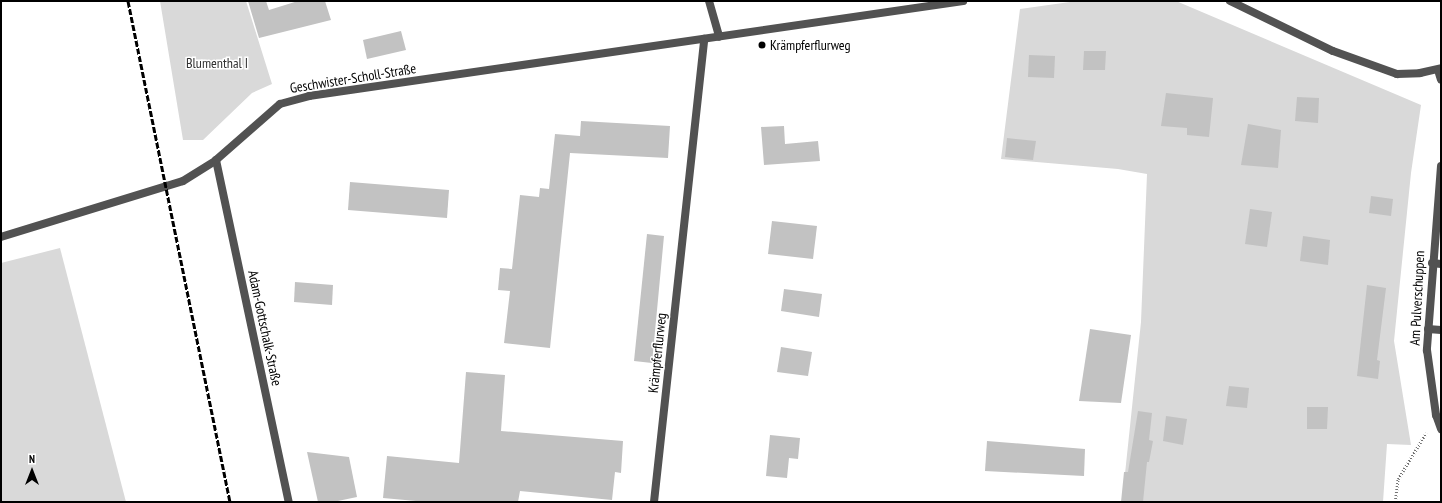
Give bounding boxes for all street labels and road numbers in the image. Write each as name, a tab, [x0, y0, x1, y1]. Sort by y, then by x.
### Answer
street label: Geschwister-Scholl-Straße	[289, 60, 417, 96]
street label: Am Pulverschuppen	[1406, 250, 1428, 346]
street label: Adam-Gottschalk-Straße	[245, 269, 285, 387]
street label: Krämpferflurweg	[644, 312, 670, 394]

